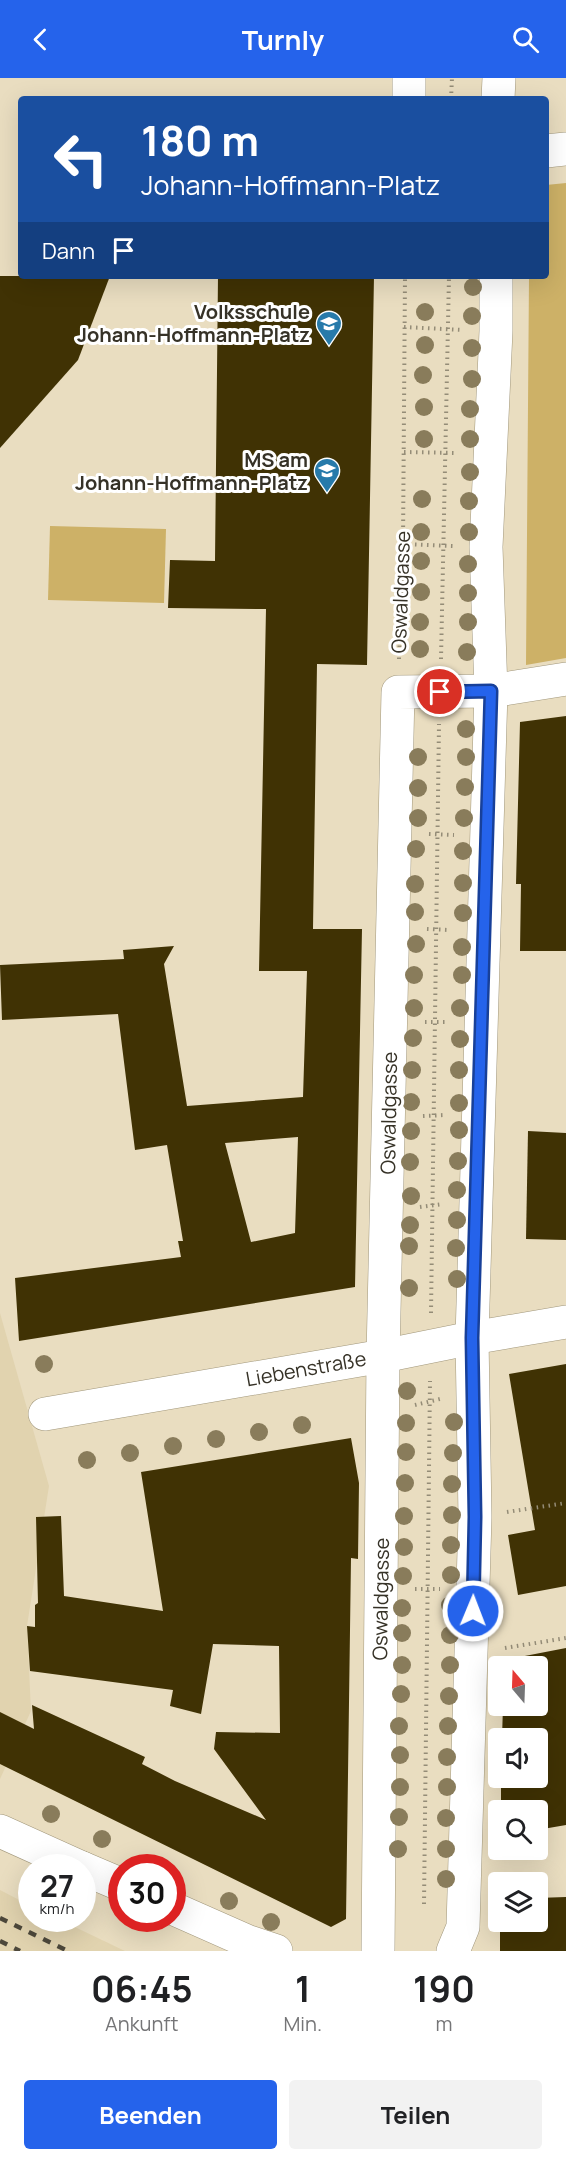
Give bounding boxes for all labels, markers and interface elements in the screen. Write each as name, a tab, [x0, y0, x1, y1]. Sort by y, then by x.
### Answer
text: Turnly	[242, 21, 324, 58]
icon: back	[24, 23, 57, 56]
icon: search	[509, 23, 542, 56]
text: 180 m	[141, 111, 259, 169]
icon: left	[42, 120, 120, 198]
text: Johann-Hoffmann-Platz	[141, 166, 440, 203]
icon: arrive	[107, 234, 140, 267]
text: Dann	[42, 236, 95, 266]
place label: Volksschule Johann-Hoffmann-Platz	[77, 298, 310, 348]
school or university icon: Volksschule Johann-Hoffmann-Platz	[314, 309, 344, 347]
place label: MS am Johann-Hoffmann-Platz	[75, 446, 308, 496]
school or university icon: MS am Johann-Hoffmann-Platz	[312, 456, 342, 494]
street label: Oswaldgasse	[385, 530, 416, 654]
pin	[414, 666, 465, 717]
icon: arrive	[423, 675, 456, 708]
street label: Oswaldgasse	[374, 1051, 403, 1175]
street label: Liebenstraße	[244, 1345, 368, 1392]
street label: Oswaldgasse	[366, 1537, 395, 1661]
position arrow	[441, 1579, 505, 1643]
north arrow	[488, 1656, 548, 1716]
map controls	[488, 1656, 548, 1932]
button: sound	[488, 1728, 548, 1788]
button: search	[488, 1800, 548, 1860]
speed limit sign: 30	[108, 1854, 186, 1932]
text: 27	[40, 1865, 74, 1906]
button: layers	[488, 1872, 548, 1932]
text: km/h	[40, 1898, 74, 1919]
text: 06:45	[91, 1964, 192, 2013]
text: 1	[295, 1964, 311, 2013]
text: 190	[413, 1964, 475, 2013]
text: Ankunft	[105, 2010, 178, 2037]
text: Min.	[284, 2010, 322, 2037]
text: m	[436, 2010, 452, 2037]
button: Beenden	[24, 2080, 277, 2149]
button: Teilen	[289, 2080, 542, 2149]

